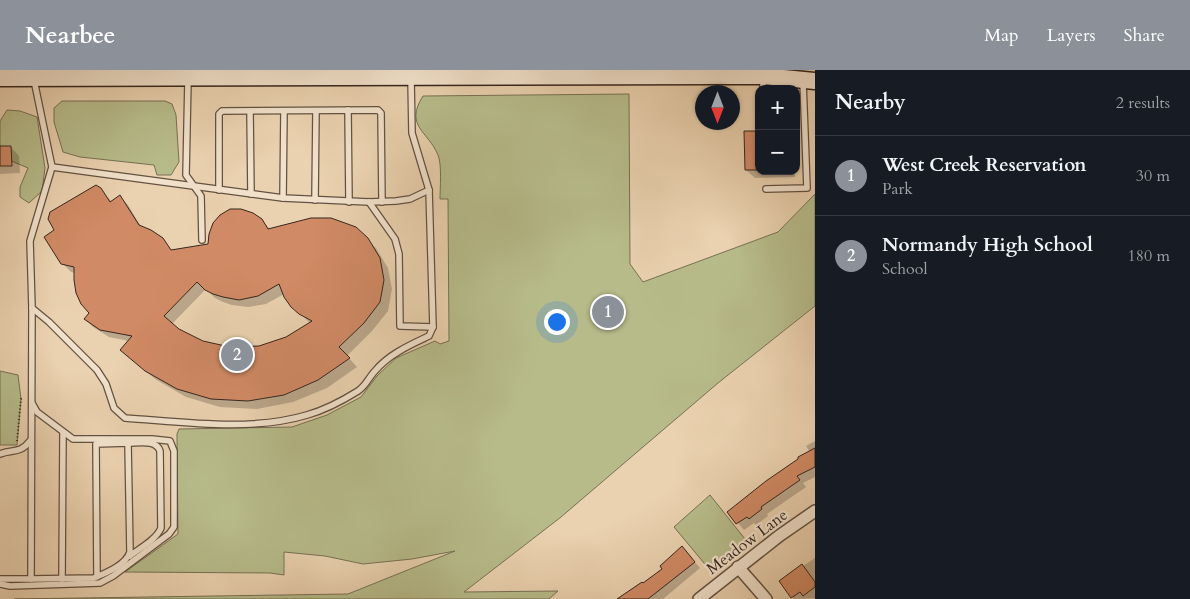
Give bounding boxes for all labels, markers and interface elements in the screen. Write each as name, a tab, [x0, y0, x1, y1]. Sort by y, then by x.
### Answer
text: Nearbee	[25, 19, 115, 52]
text: Map	[984, 23, 1019, 48]
text: Layers	[1047, 23, 1096, 48]
text: Share	[1124, 23, 1165, 48]
north arrow	[695, 85, 740, 130]
map controls	[755, 85, 800, 175]
button: +	[755, 85, 800, 130]
text: Nearby	[835, 88, 906, 117]
text: 2 results	[1116, 92, 1170, 114]
button: −	[755, 130, 800, 175]
text: West Creek Reservation	[882, 152, 1087, 178]
text: 1	[847, 165, 855, 187]
text: 30 m	[1136, 165, 1170, 187]
text: Park	[882, 178, 913, 200]
text: Normandy High School	[882, 232, 1093, 258]
text: 2	[847, 245, 855, 267]
text: 180 m	[1128, 245, 1170, 267]
text: School	[882, 258, 927, 280]
pin: 1	[592, 293, 624, 331]
your location	[544, 309, 570, 335]
pin: 2	[221, 336, 253, 374]
street label: Meadow Lane	[702, 504, 792, 580]

